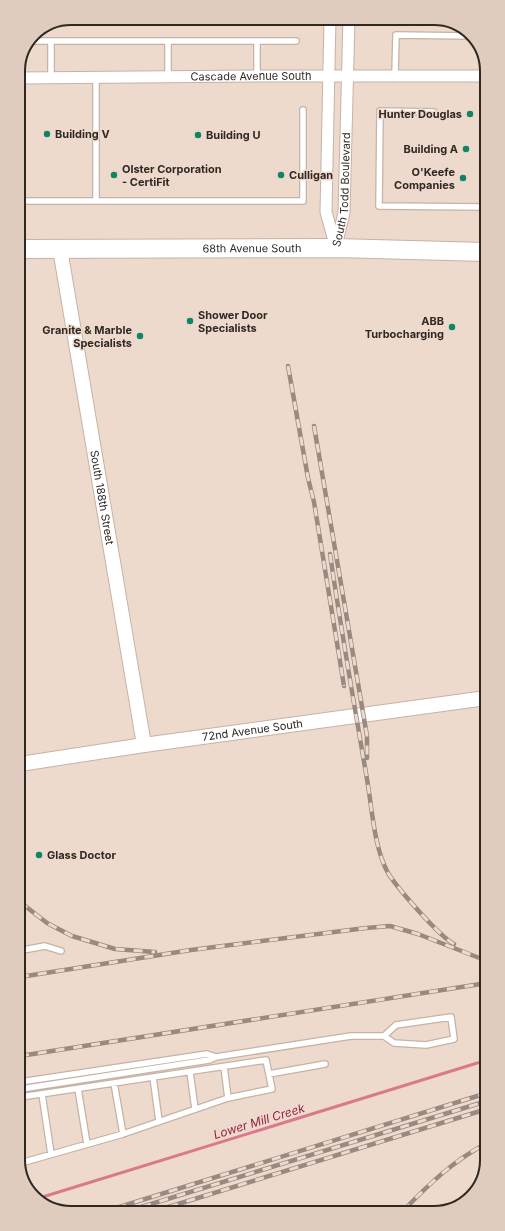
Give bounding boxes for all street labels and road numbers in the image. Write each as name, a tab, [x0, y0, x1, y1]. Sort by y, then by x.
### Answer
street label: Cascade Avenue South	[190, 69, 311, 84]
street label: South Todd Boulevard	[329, 132, 353, 248]
street label: 68th Avenue South	[203, 241, 301, 255]
street label: South 188th Street	[87, 449, 117, 546]
street label: 72nd Avenue South	[201, 716, 304, 744]

